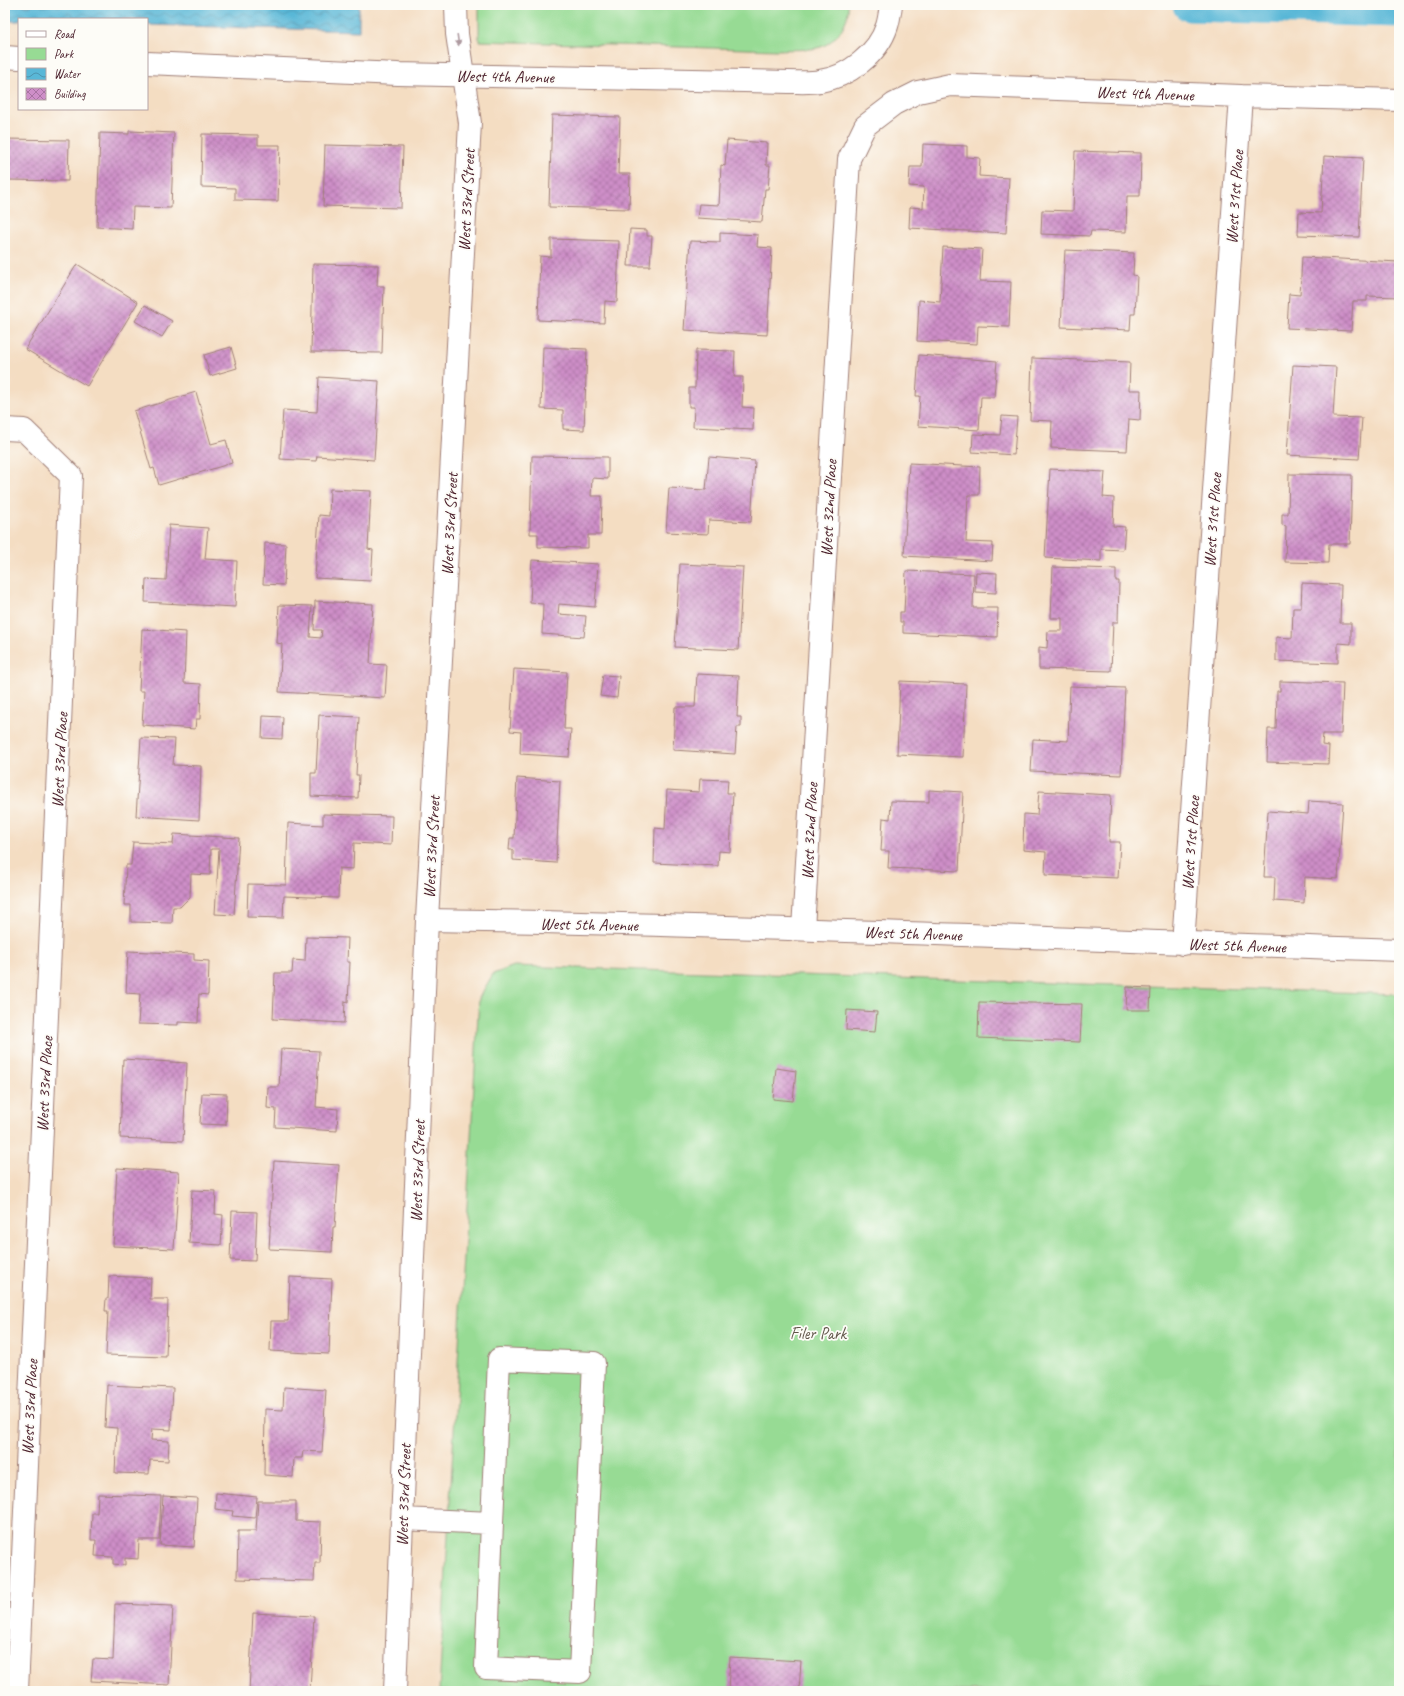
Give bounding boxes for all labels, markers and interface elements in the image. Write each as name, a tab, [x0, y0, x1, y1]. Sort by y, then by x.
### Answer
legend	[18, 18, 148, 110]
text: Road	[54, 26, 76, 42]
one-way arrow	[455, 34, 461, 47]
text: Park	[54, 46, 75, 62]
street label: West 4th Avenue	[456, 65, 556, 88]
text: Water	[54, 66, 82, 82]
street label: West 4th Avenue	[1096, 81, 1196, 106]
text: Building	[54, 86, 86, 102]
street label: West 33rd Street	[453, 146, 480, 252]
street label: West 31st Place	[1221, 148, 1248, 245]
street label: West 32nd Place	[815, 458, 842, 557]
street label: West 33rd Street	[436, 470, 463, 576]
street label: West 31st Place	[1199, 471, 1226, 568]
street label: West 33rd Place	[47, 710, 73, 808]
street label: West 32nd Place	[796, 781, 823, 880]
street label: West 33rd Street	[418, 793, 445, 899]
street label: West 31st Place	[1177, 794, 1204, 891]
street label: West 5th Avenue	[540, 913, 640, 936]
street label: West 5th Avenue	[864, 921, 964, 946]
street label: West 5th Avenue	[1188, 933, 1288, 958]
street label: West 33rd Place	[32, 1034, 58, 1132]
street label: West 33rd Street	[405, 1117, 430, 1223]
park label: Filer Park	[790, 1323, 848, 1344]
street label: West 33rd Place	[17, 1357, 43, 1455]
street label: West 33rd Street	[391, 1441, 416, 1547]

